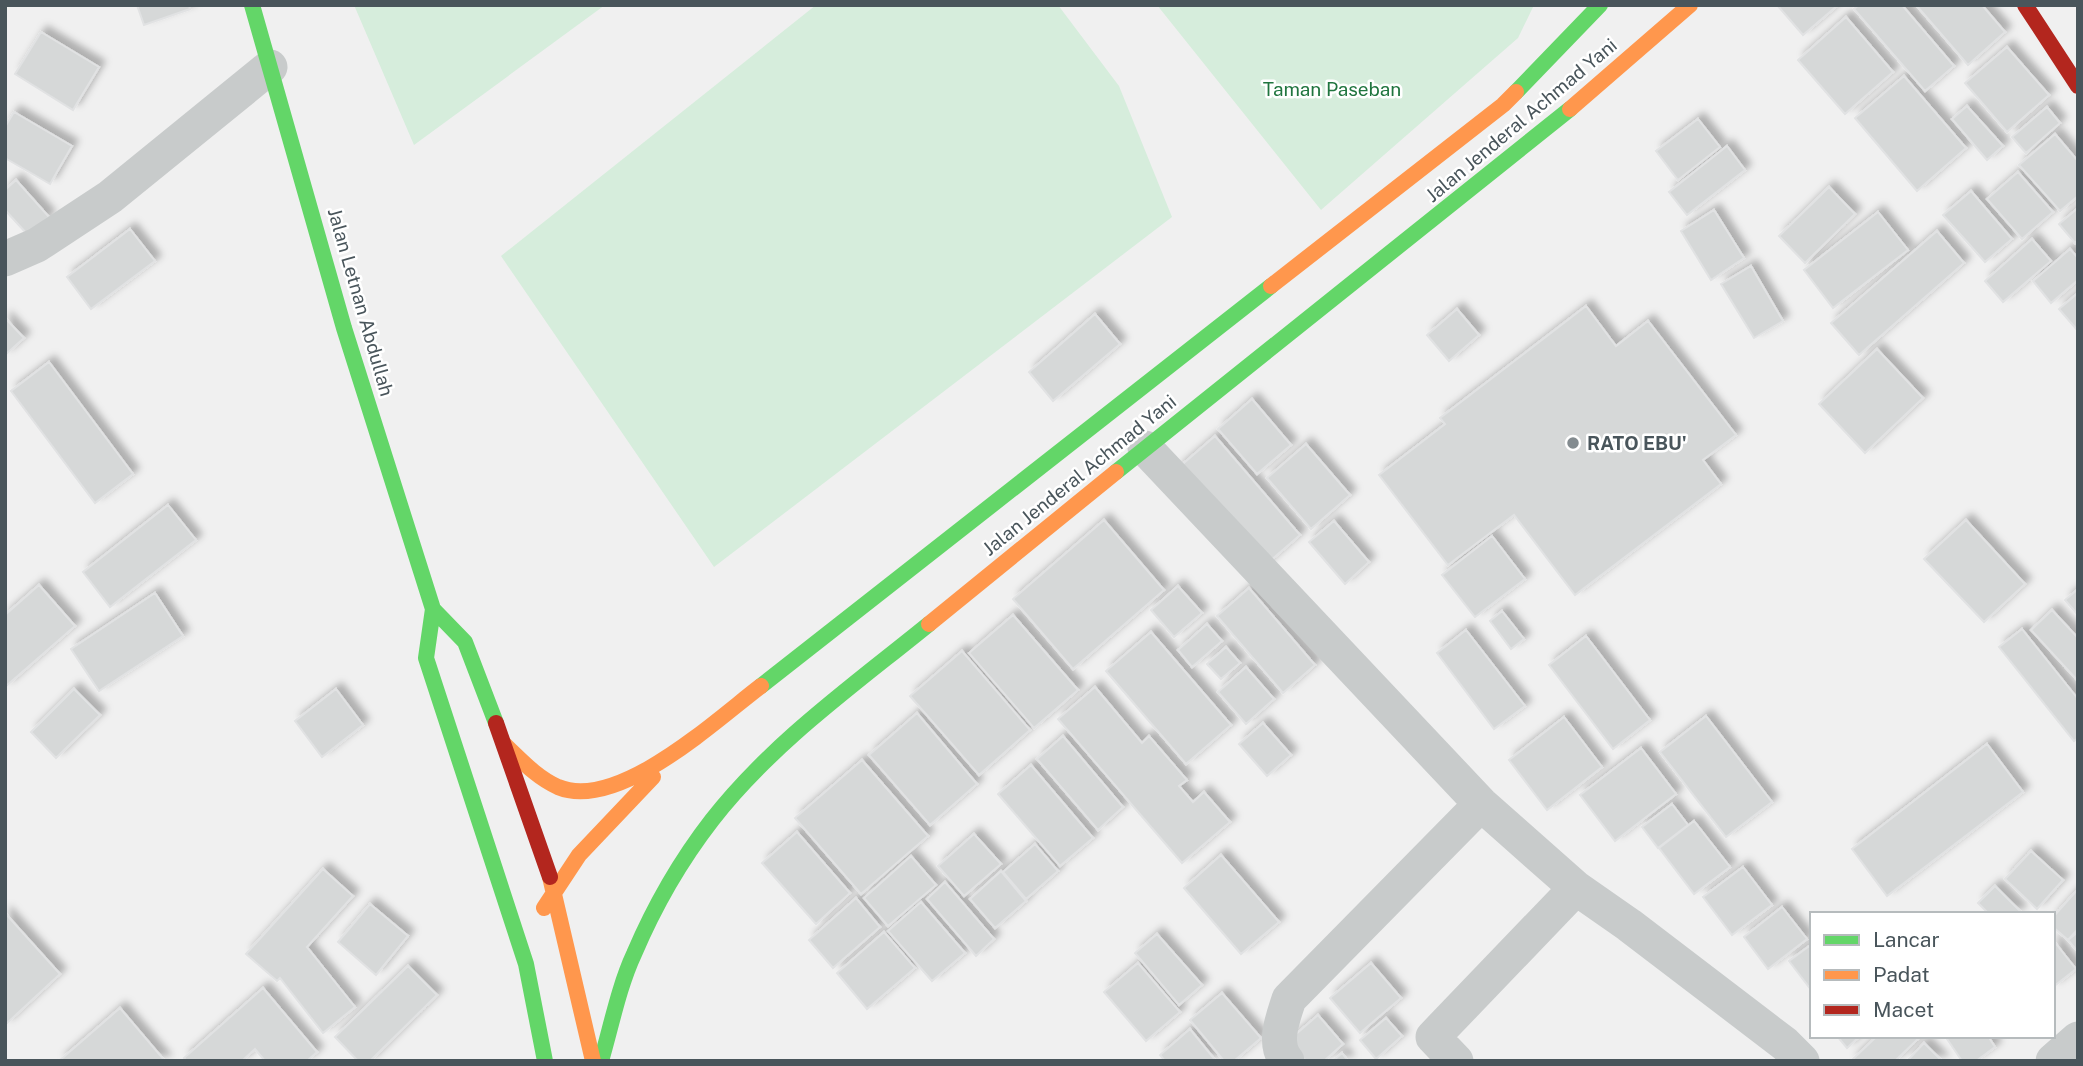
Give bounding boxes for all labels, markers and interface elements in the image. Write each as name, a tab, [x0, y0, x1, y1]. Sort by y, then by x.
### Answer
street label: Jalan Jenderal Achmad Yani	[1421, 34, 1621, 206]
park label: Taman Paseban	[1263, 78, 1401, 100]
street label: Jalan Letnan Abdullah	[324, 205, 398, 399]
street label: Jalan Jenderal Achmad Yani	[978, 390, 1180, 560]
place label: RATO EBU'	[1587, 432, 1687, 454]
marker: RATO EBU'	[1565, 435, 1581, 451]
legend	[1810, 912, 2055, 1038]
text: Lancar	[1873, 927, 1940, 952]
text: Padat	[1873, 962, 1930, 987]
text: Macet	[1873, 997, 1934, 1022]

